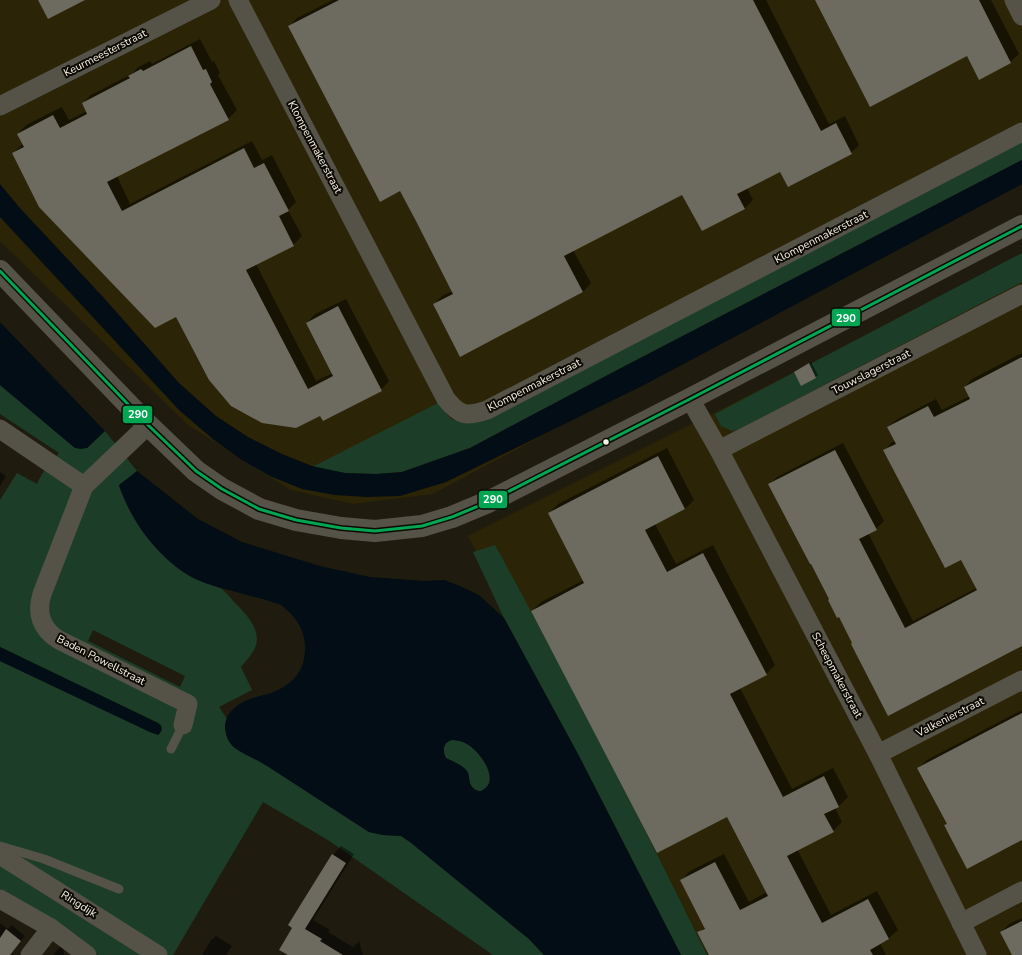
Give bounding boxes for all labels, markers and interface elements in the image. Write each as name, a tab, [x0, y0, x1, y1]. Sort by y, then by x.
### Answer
street label: Keurmeesterstraat	[61, 26, 149, 80]
street label: Klompenmakerstraat	[284, 98, 346, 196]
street label: Klompenmakerstraat	[772, 207, 870, 267]
line badge: 290	[831, 308, 861, 327]
text: 290	[836, 311, 856, 326]
street label: Touwslagerstraat	[829, 346, 913, 398]
street label: Klompenmakerstraat	[485, 355, 583, 415]
line badge: 290	[122, 405, 153, 424]
text: 290	[128, 407, 148, 422]
unlabelled marker	[601, 437, 611, 447]
line badge: 290	[478, 490, 508, 509]
text: 290	[483, 492, 503, 507]
street label: Scheepmakerstraat	[808, 630, 866, 721]
street label: Baden Powellstraat	[54, 631, 148, 689]
street label: Valkenierstraat	[913, 693, 987, 741]
street label: Ringdijk	[58, 887, 100, 921]

